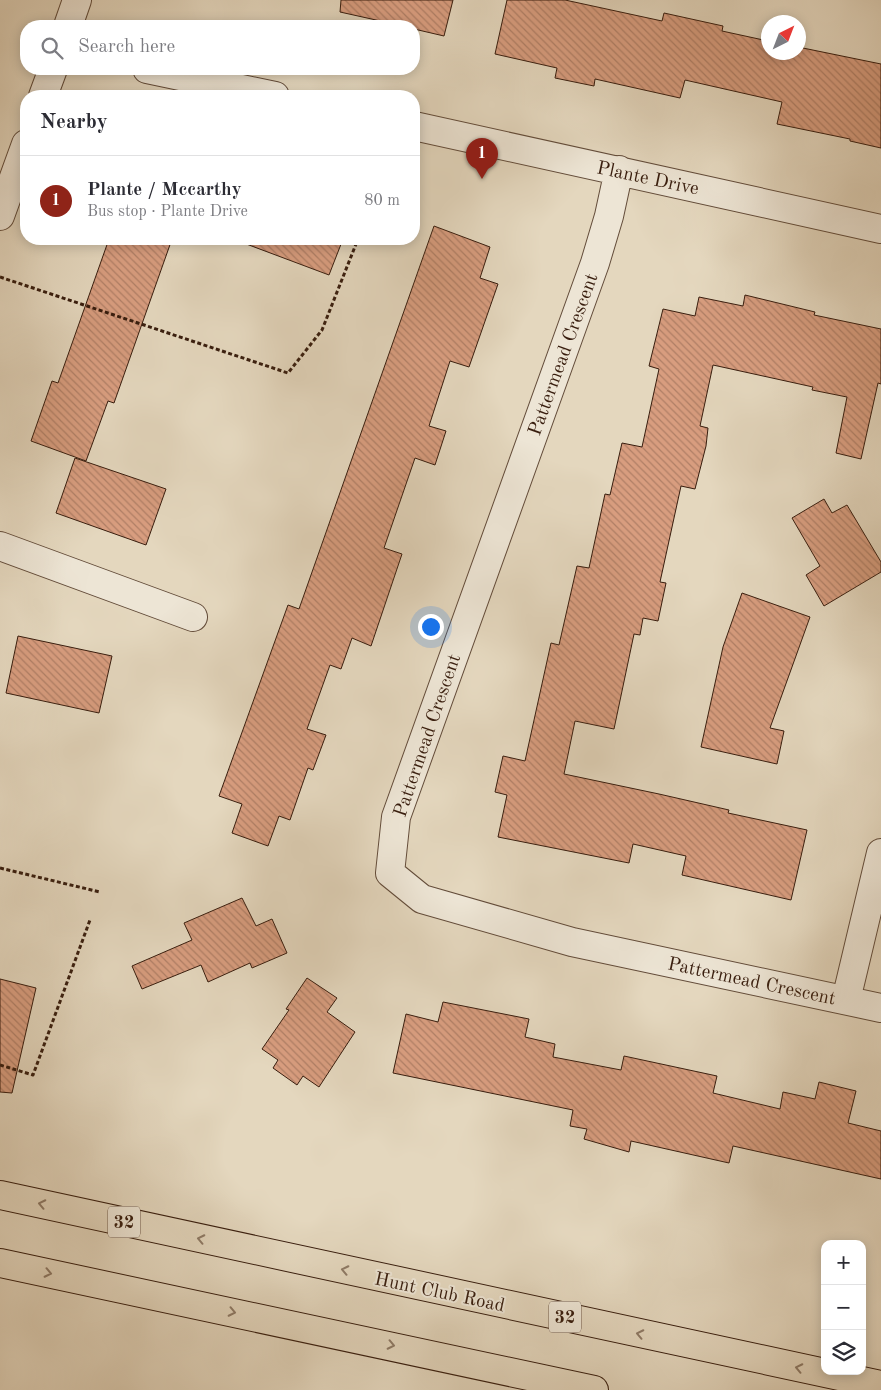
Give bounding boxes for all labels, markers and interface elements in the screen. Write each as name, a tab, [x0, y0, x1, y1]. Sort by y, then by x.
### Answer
north arrow	[761, 15, 806, 60]
search box	[20, 20, 420, 75]
icon: search	[38, 34, 66, 62]
text: Search here	[78, 38, 175, 57]
text: Nearby	[40, 112, 108, 133]
pin: 1	[466, 138, 498, 179]
street label: Plante Drive	[595, 159, 700, 200]
text: Plante / Mccarthy	[87, 181, 242, 200]
text: 1	[51, 193, 61, 209]
text: 80 m	[364, 193, 400, 209]
text: Bus stop · Plante Drive	[87, 204, 248, 220]
street label: Pattermead Crescent	[526, 271, 603, 439]
your location	[418, 614, 444, 640]
street label: Pattermead Crescent	[392, 652, 465, 820]
street label: Pattermead Crescent	[666, 955, 837, 1010]
one-way arrow	[38, 1199, 47, 1210]
road number: 32	[108, 1206, 140, 1238]
one-way arrow	[197, 1234, 205, 1244]
map controls	[821, 1240, 866, 1375]
button: +	[821, 1240, 866, 1285]
one-way arrow	[340, 1265, 349, 1276]
one-way arrow	[43, 1267, 52, 1278]
street label: Hunt Club Road	[373, 1270, 506, 1317]
button: −	[821, 1285, 866, 1330]
road number: 32	[549, 1301, 581, 1332]
one-way arrow	[227, 1306, 236, 1317]
one-way arrow	[636, 1329, 645, 1339]
button: layers	[821, 1330, 866, 1375]
one-way arrow	[386, 1340, 395, 1350]
one-way arrow	[795, 1363, 804, 1374]

